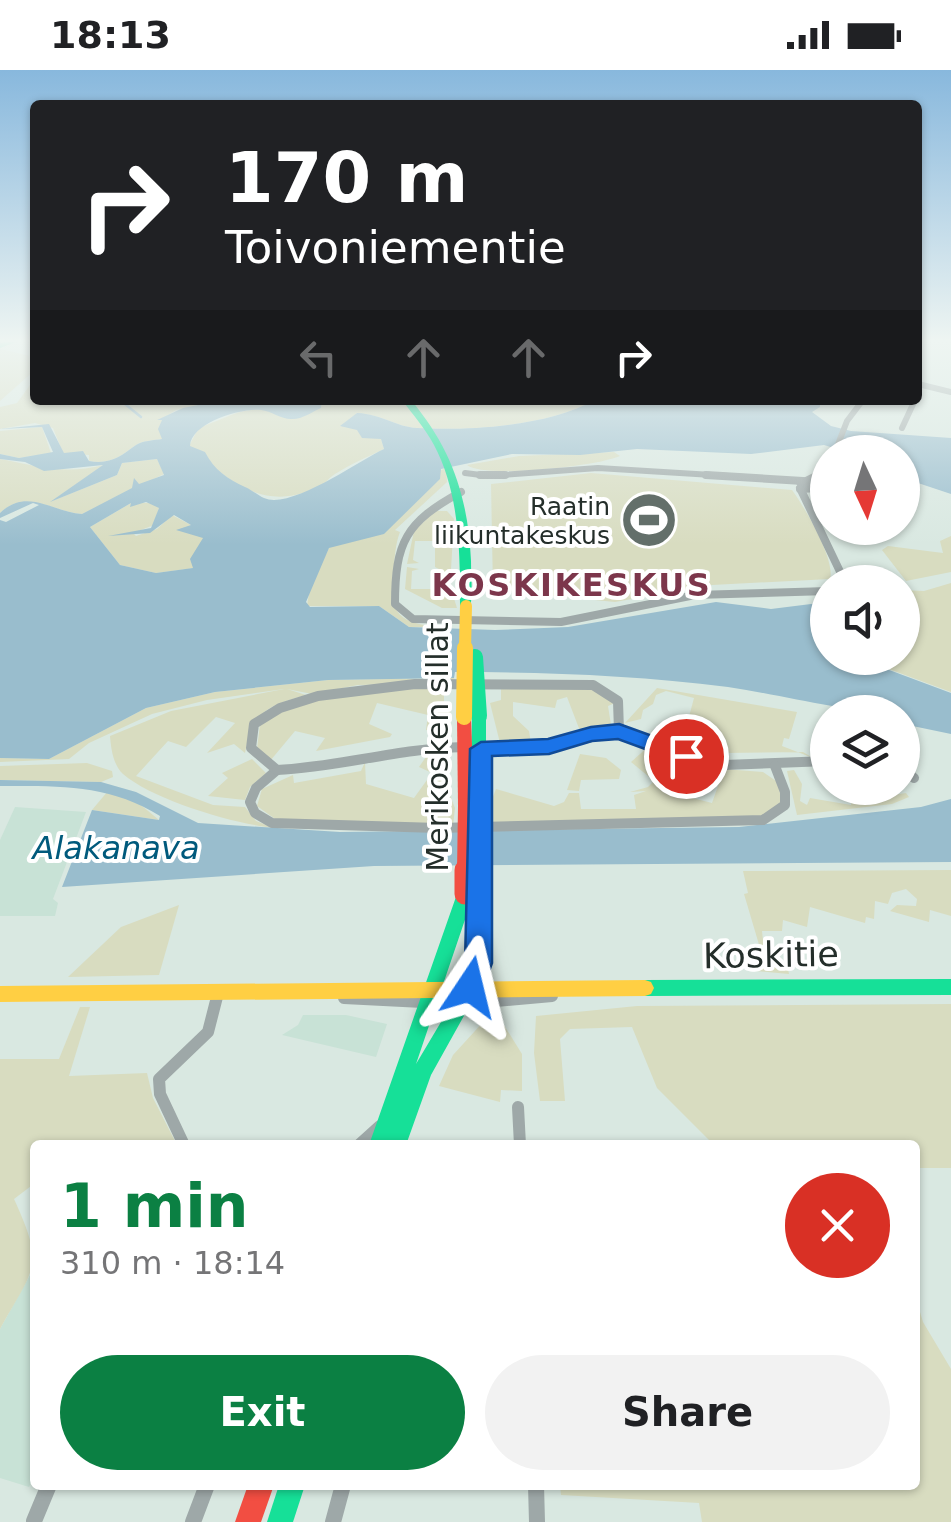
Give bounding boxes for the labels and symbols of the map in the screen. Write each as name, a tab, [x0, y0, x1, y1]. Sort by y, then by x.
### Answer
north arrow	[810, 435, 920, 545]
sports icon: Raatin liikuntakeskus	[619, 490, 679, 550]
place label: Raatin liikuntakeskus	[434, 492, 610, 550]
district label: KOSKIKESKUS	[432, 566, 712, 604]
street label: Merikosken sillat	[420, 622, 455, 872]
pin	[644, 714, 729, 799]
water label: Alakanava	[31, 829, 199, 867]
street label: Koskitie	[703, 934, 839, 976]
position arrow	[418, 935, 522, 1039]

